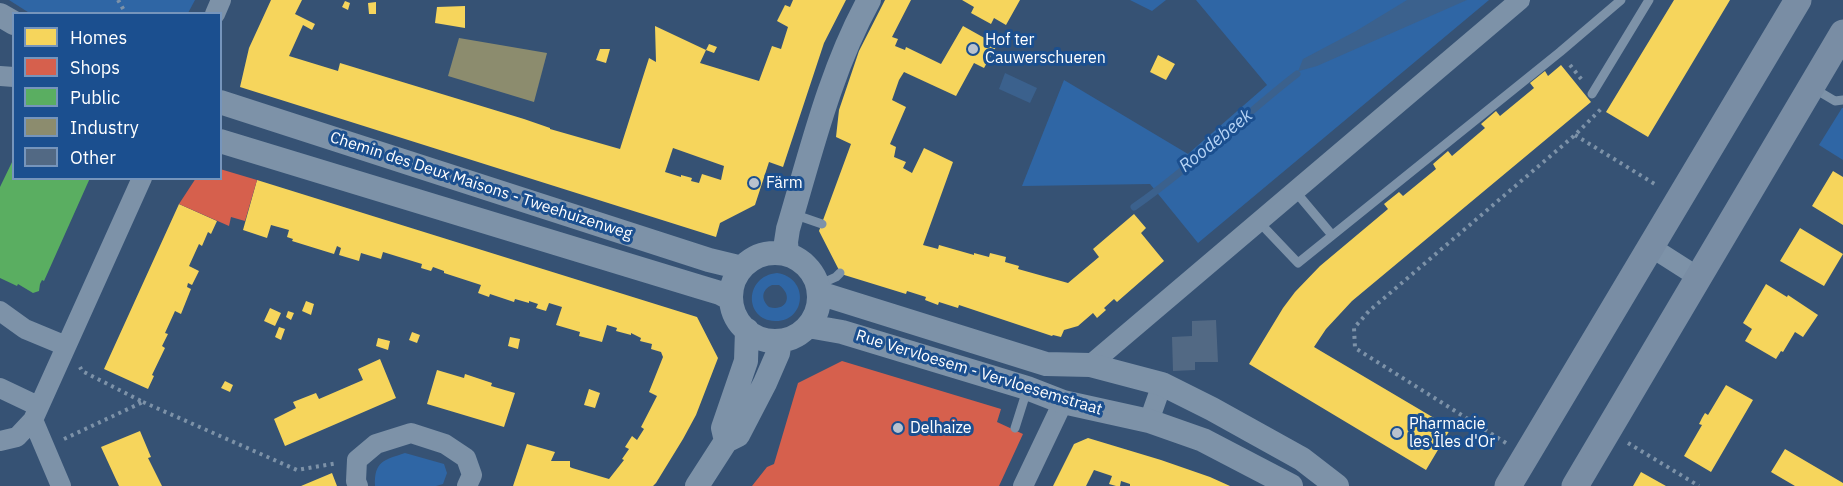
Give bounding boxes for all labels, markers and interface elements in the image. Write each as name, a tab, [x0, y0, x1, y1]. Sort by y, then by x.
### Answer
legend	[12, 12, 222, 180]
text: Homes	[70, 26, 127, 49]
place label: Hof ter Cauwerschueren	[985, 30, 1106, 68]
marker: Hof ter Cauwerschueren	[966, 42, 980, 56]
text: Shops	[70, 56, 120, 79]
text: Public	[70, 86, 120, 109]
water label: Roodebeek	[1175, 105, 1257, 177]
text: Industry	[70, 116, 139, 139]
street label: Chemin des Deux Maisons - Tweehuizenweg	[327, 128, 635, 244]
text: Other	[70, 146, 116, 169]
place label: Färm	[766, 173, 803, 193]
marker: Färm	[747, 176, 761, 190]
street label: Rue Vervloesem - Vervloesemstraat	[853, 326, 1105, 420]
place label: Pharmacie les Îles d'Or	[1409, 414, 1495, 452]
place label: Delhaize	[910, 418, 972, 438]
marker: Delhaize	[891, 421, 905, 435]
marker: Pharmacie les Îles d'Or	[1390, 426, 1404, 440]

